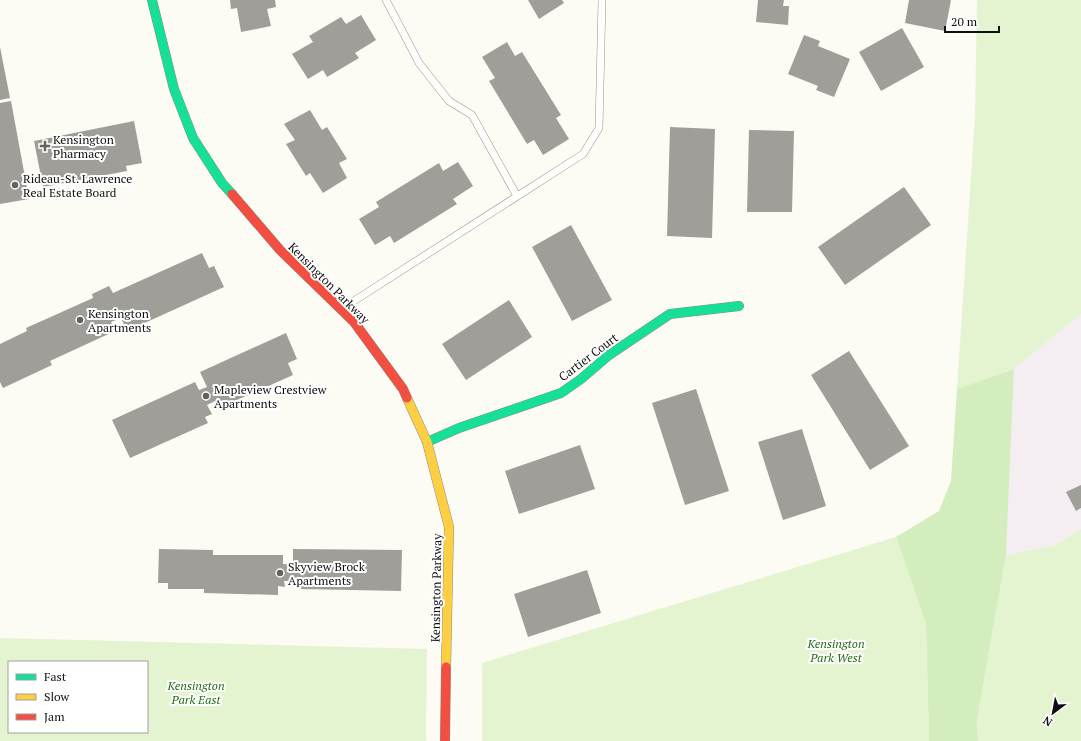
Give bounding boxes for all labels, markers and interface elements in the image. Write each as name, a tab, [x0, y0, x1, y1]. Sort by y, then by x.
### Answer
scale bar	[945, 8, 999, 34]
text: 20 m	[951, 14, 978, 29]
place label: Kensington Pharmacy	[53, 132, 114, 161]
marker: Kensington Pharmacy	[40, 141, 50, 151]
place label: Rideau-St. Lawrence Real Estate Board	[23, 171, 132, 200]
marker: Rideau-St. Lawrence Real Estate Board	[10, 180, 20, 190]
street label: Kensington Parkway	[285, 239, 373, 327]
place label: Kensington Apartments	[88, 306, 151, 335]
marker: Kensington Apartments	[75, 315, 85, 325]
street label: Cartier Court	[556, 330, 621, 384]
place label: Mapleview Crestview Apartments	[214, 382, 327, 411]
marker: Mapleview Crestview Apartments	[201, 391, 211, 401]
street label: Kensington Parkway	[428, 533, 444, 642]
place label: Skyview Brock Apartments	[288, 559, 366, 588]
marker: Skyview Brock Apartments	[275, 568, 285, 578]
park label: Kensington Park West	[806, 636, 865, 665]
legend	[8, 661, 148, 733]
text: Fast	[44, 669, 67, 684]
park label: Kensington Park East	[166, 678, 225, 707]
text: Slow	[44, 689, 70, 704]
north arrow	[1033, 693, 1073, 733]
text: Jam	[44, 709, 65, 724]
text: N	[1040, 713, 1055, 730]

